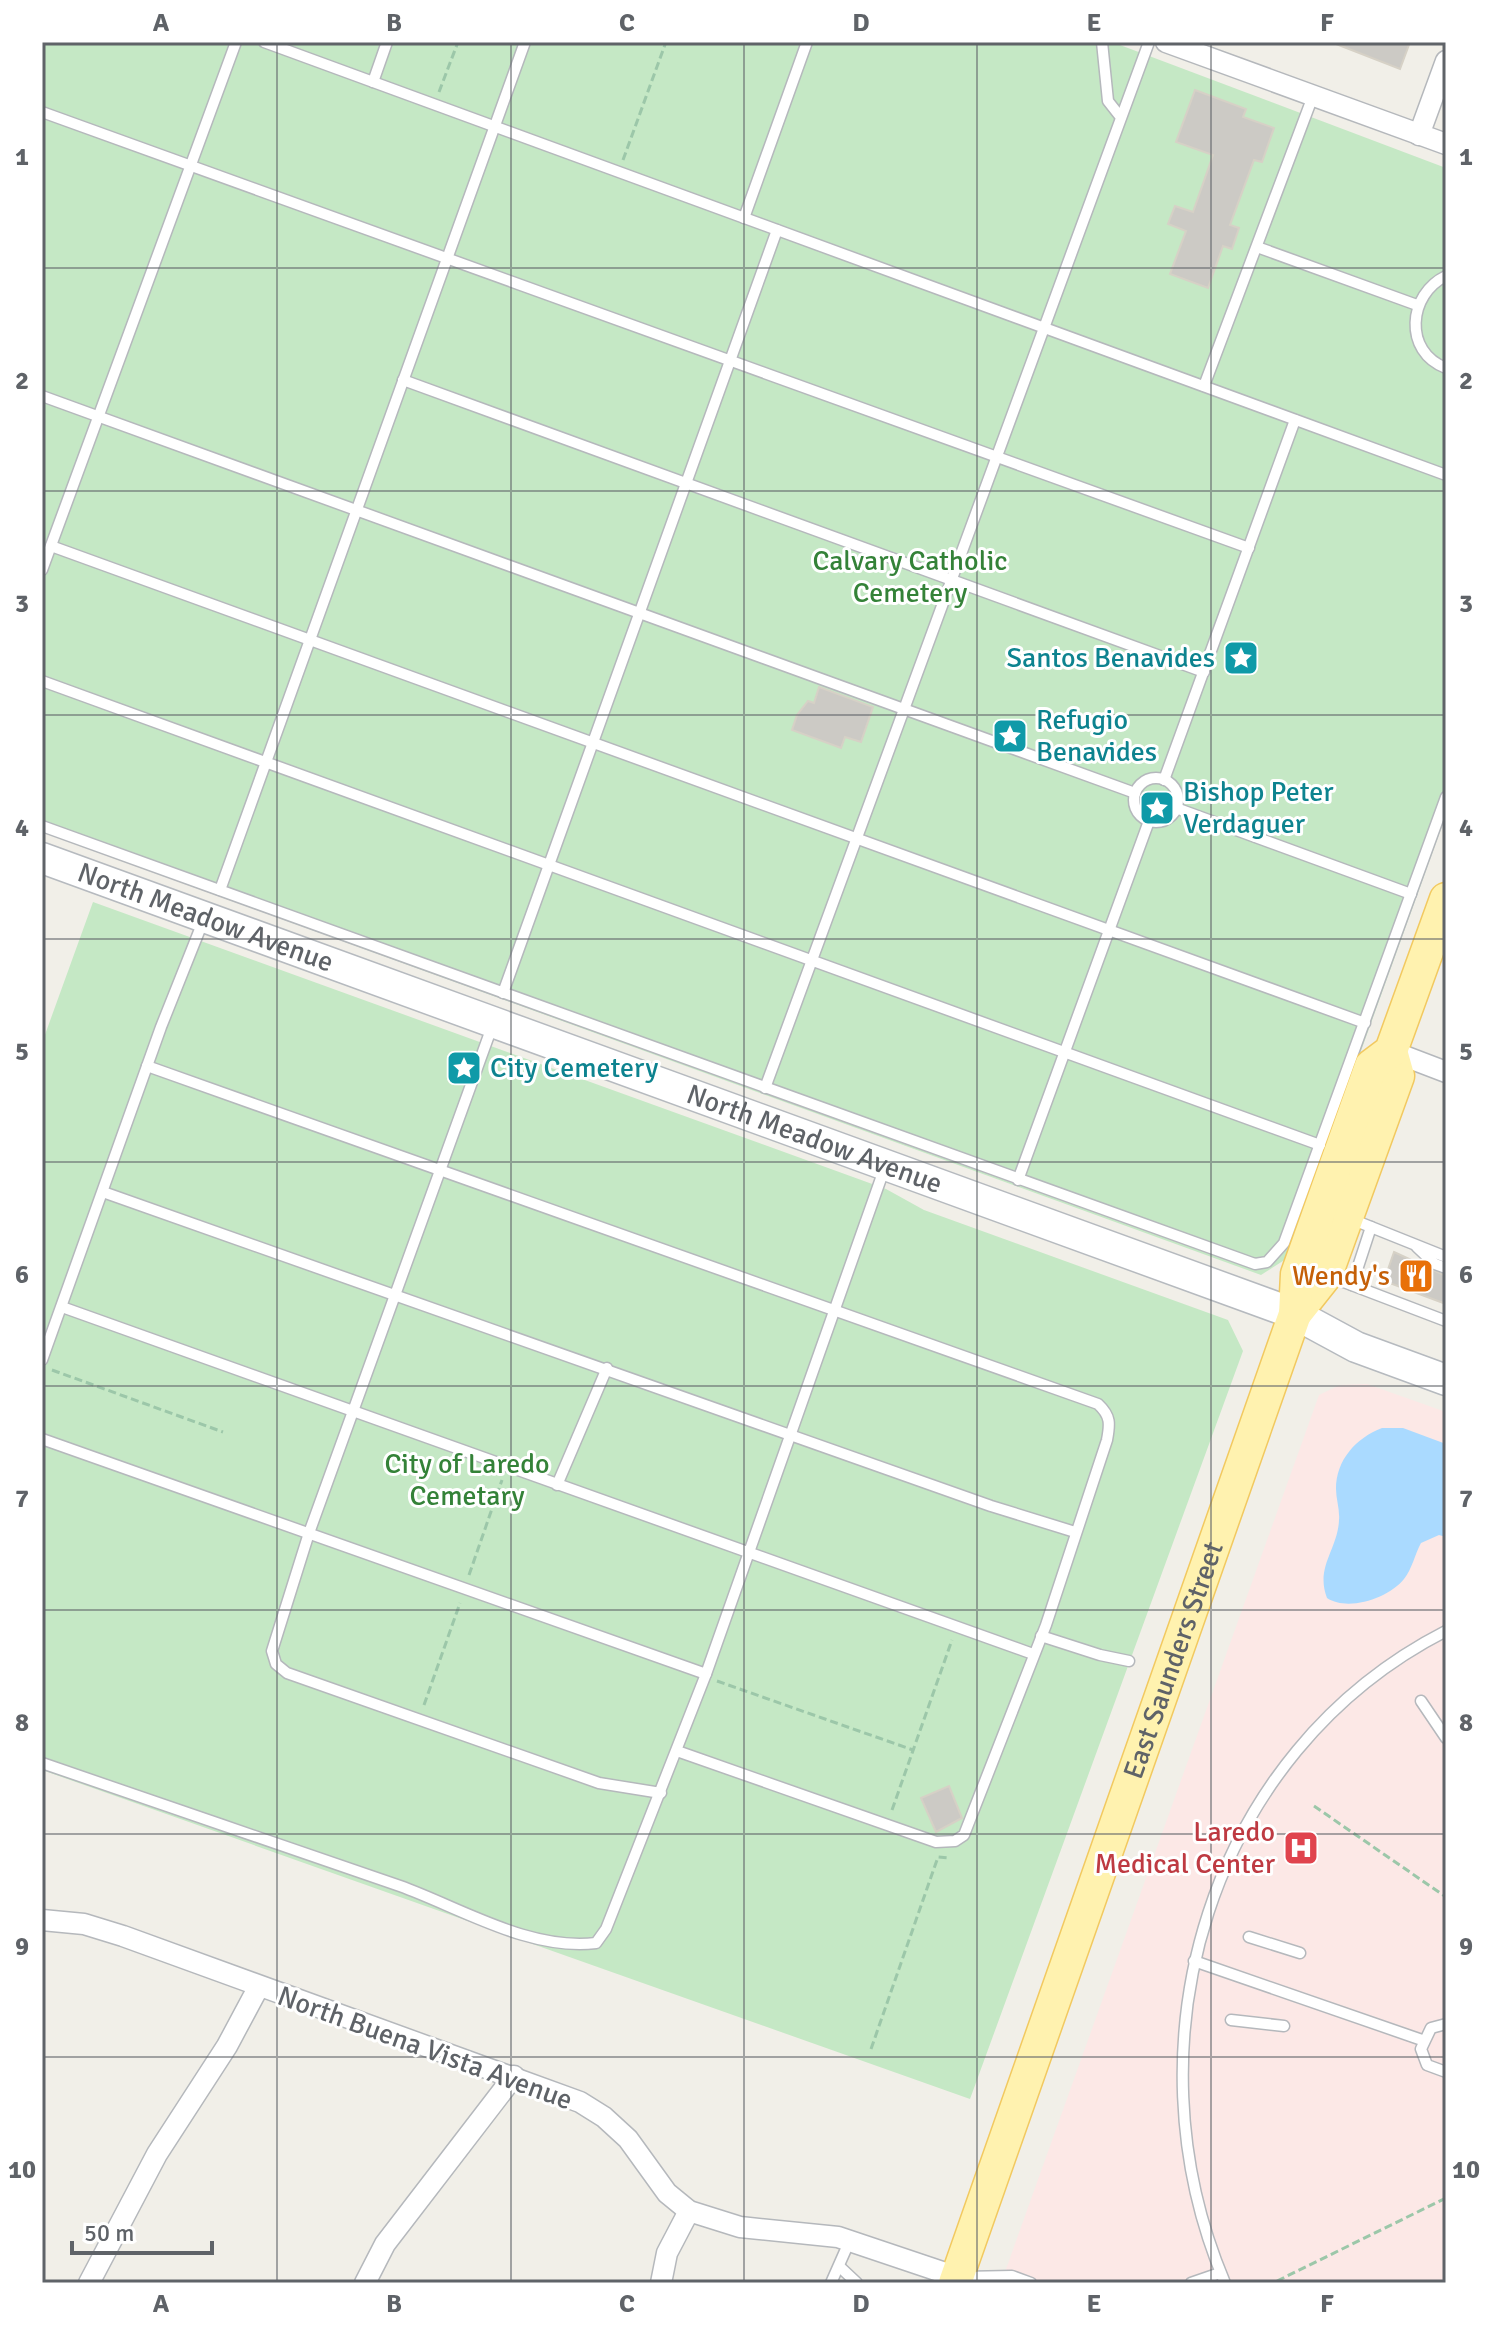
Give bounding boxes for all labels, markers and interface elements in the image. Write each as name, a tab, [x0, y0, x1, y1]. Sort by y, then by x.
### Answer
text: A	[153, 7, 170, 39]
text: B	[386, 7, 402, 39]
text: C	[619, 7, 635, 39]
text: D	[852, 7, 870, 39]
text: E	[1087, 7, 1101, 39]
text: F	[1320, 7, 1334, 39]
text: 1	[15, 141, 29, 173]
text: 1	[1459, 141, 1473, 173]
text: 2	[15, 365, 29, 397]
text: 2	[1459, 365, 1473, 397]
park label: Calvary Catholic Cemetery	[812, 544, 1008, 610]
text: 3	[15, 588, 29, 620]
text: 3	[1459, 588, 1473, 620]
place icon: Santos Benavides	[1222, 639, 1260, 677]
place label: Santos Benavides	[1006, 641, 1215, 675]
place label: Refugio Benavides	[1036, 703, 1157, 769]
place icon: Refugio Benavides	[991, 717, 1029, 755]
place label: Bishop Peter Verdaguer	[1183, 775, 1334, 841]
place icon: Bishop Peter Verdaguer	[1138, 789, 1176, 827]
text: 4	[15, 812, 29, 844]
text: 4	[1459, 812, 1473, 844]
street label: North Meadow Avenue	[73, 855, 338, 980]
text: 5	[15, 1036, 29, 1068]
text: 5	[1459, 1036, 1473, 1068]
place icon: City Cemetery	[445, 1049, 483, 1087]
place label: City Cemetery	[490, 1051, 658, 1085]
street label: North Meadow Avenue	[682, 1077, 947, 1201]
restaurant icon: Wendy's	[1397, 1257, 1435, 1295]
text: 6	[15, 1259, 29, 1291]
place label: Wendy's	[1292, 1259, 1390, 1293]
text: 6	[1459, 1259, 1473, 1291]
park label: City of Laredo Cemetary	[384, 1447, 550, 1513]
text: 7	[15, 1483, 29, 1515]
text: 7	[1459, 1483, 1473, 1515]
street label: East Saunders Street	[1116, 1537, 1231, 1783]
text: 8	[15, 1707, 29, 1739]
text: 8	[1459, 1707, 1473, 1739]
place label: Laredo Medical Center	[1094, 1815, 1276, 1881]
hospital icon: Laredo Medical Center	[1282, 1829, 1320, 1867]
text: 9	[15, 1931, 29, 1963]
text: 9	[1459, 1931, 1473, 1963]
street label: North Buena Vista Avenue	[273, 1979, 577, 2117]
text: 10	[8, 2154, 36, 2186]
text: 10	[1452, 2154, 1480, 2186]
scale bar	[72, 2205, 212, 2255]
text: 50 m	[84, 2218, 134, 2248]
text: A	[153, 2288, 170, 2320]
text: B	[386, 2288, 402, 2320]
text: C	[619, 2288, 635, 2320]
text: D	[852, 2288, 870, 2320]
text: E	[1087, 2288, 1101, 2320]
text: F	[1320, 2288, 1334, 2320]

